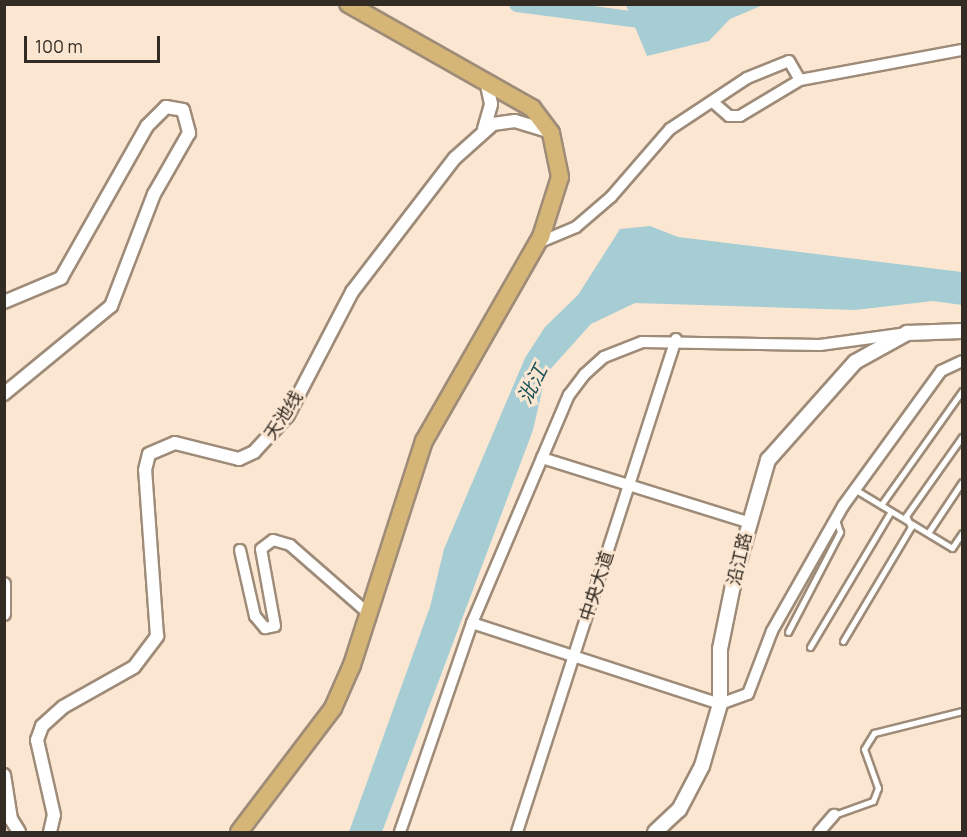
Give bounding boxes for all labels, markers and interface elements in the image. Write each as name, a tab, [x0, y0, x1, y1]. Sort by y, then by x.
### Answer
scale bar	[27, 24, 164, 62]
text: 100 m	[35, 34, 83, 58]
water label: 沘江	[512, 361, 552, 407]
street label: 天池线	[259, 387, 307, 443]
street label: 沿江路	[722, 530, 756, 588]
street label: 中央大道	[575, 548, 617, 624]

